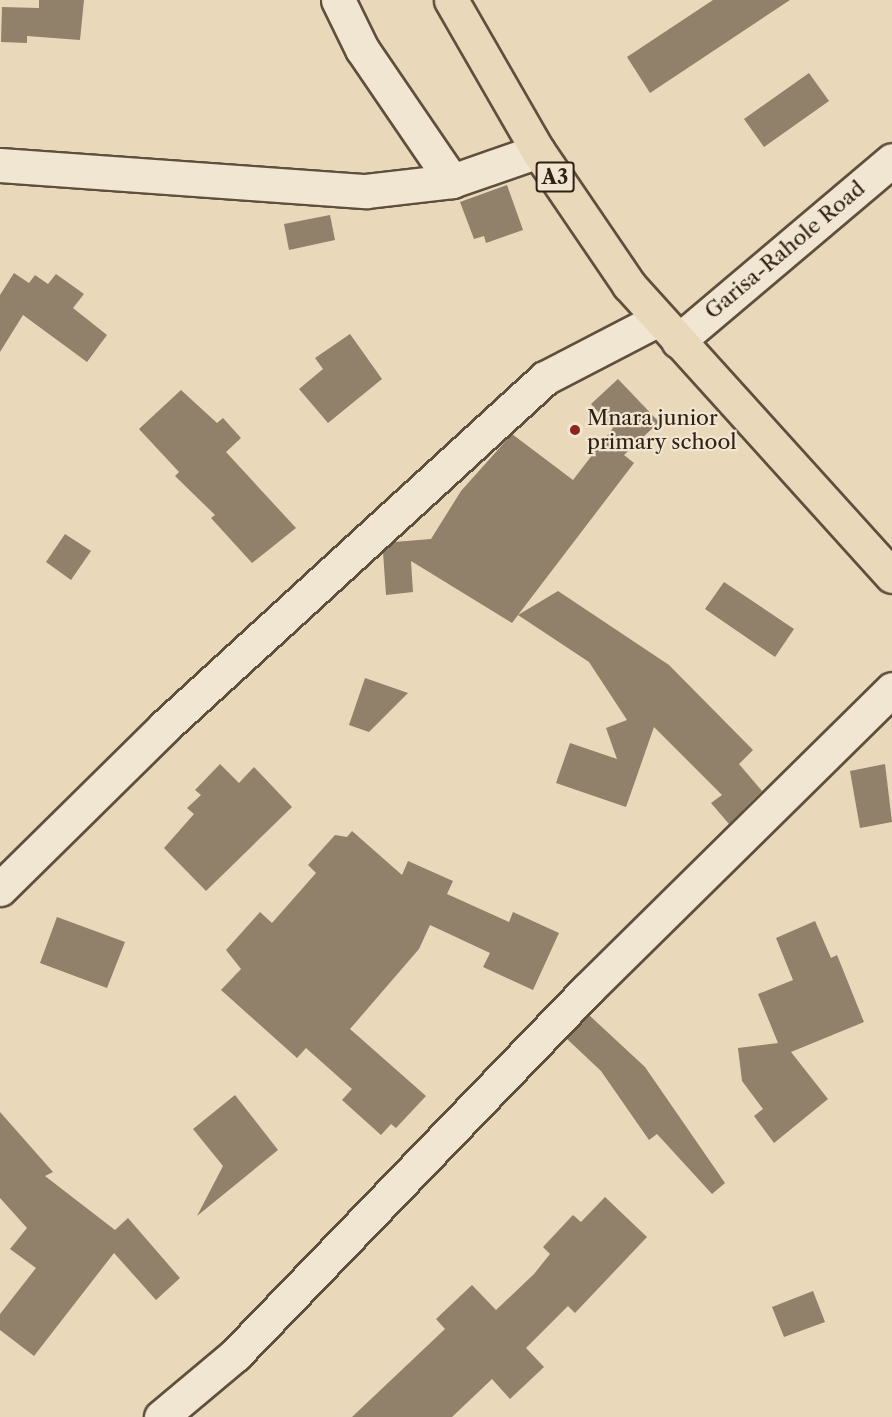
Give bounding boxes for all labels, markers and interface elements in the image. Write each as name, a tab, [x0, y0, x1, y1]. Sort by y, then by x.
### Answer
road number: A3	[536, 160, 574, 194]
street label: Garisa-Rahole Road	[700, 176, 870, 324]
place label: Mnara junior primary school	[587, 405, 737, 455]
marker: Mnara junior primary school	[568, 423, 582, 437]

